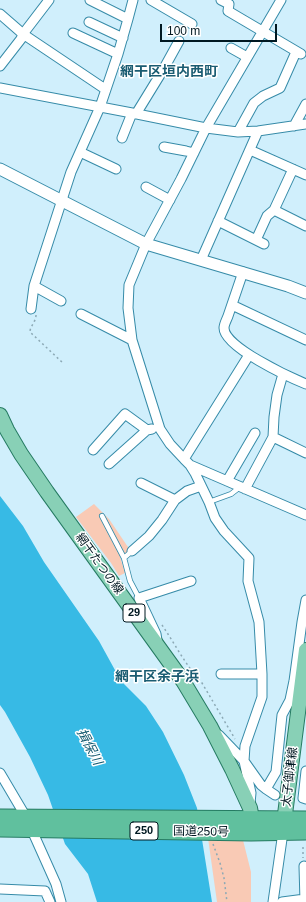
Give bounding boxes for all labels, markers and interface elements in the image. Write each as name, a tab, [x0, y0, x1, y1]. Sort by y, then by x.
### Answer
scale bar	[162, 16, 279, 42]
text: 100 m	[167, 24, 200, 38]
district label: 網干区垣内西町	[120, 64, 218, 80]
street label: 網干たつの線	[72, 531, 126, 597]
road number: 29	[123, 604, 145, 622]
district label: 網干区余子浜	[115, 669, 199, 685]
water label: 揖保川	[73, 726, 105, 768]
street label: 太子御津線	[279, 746, 301, 808]
road number: 250	[130, 822, 158, 840]
street label: 国道250号	[173, 824, 229, 840]

